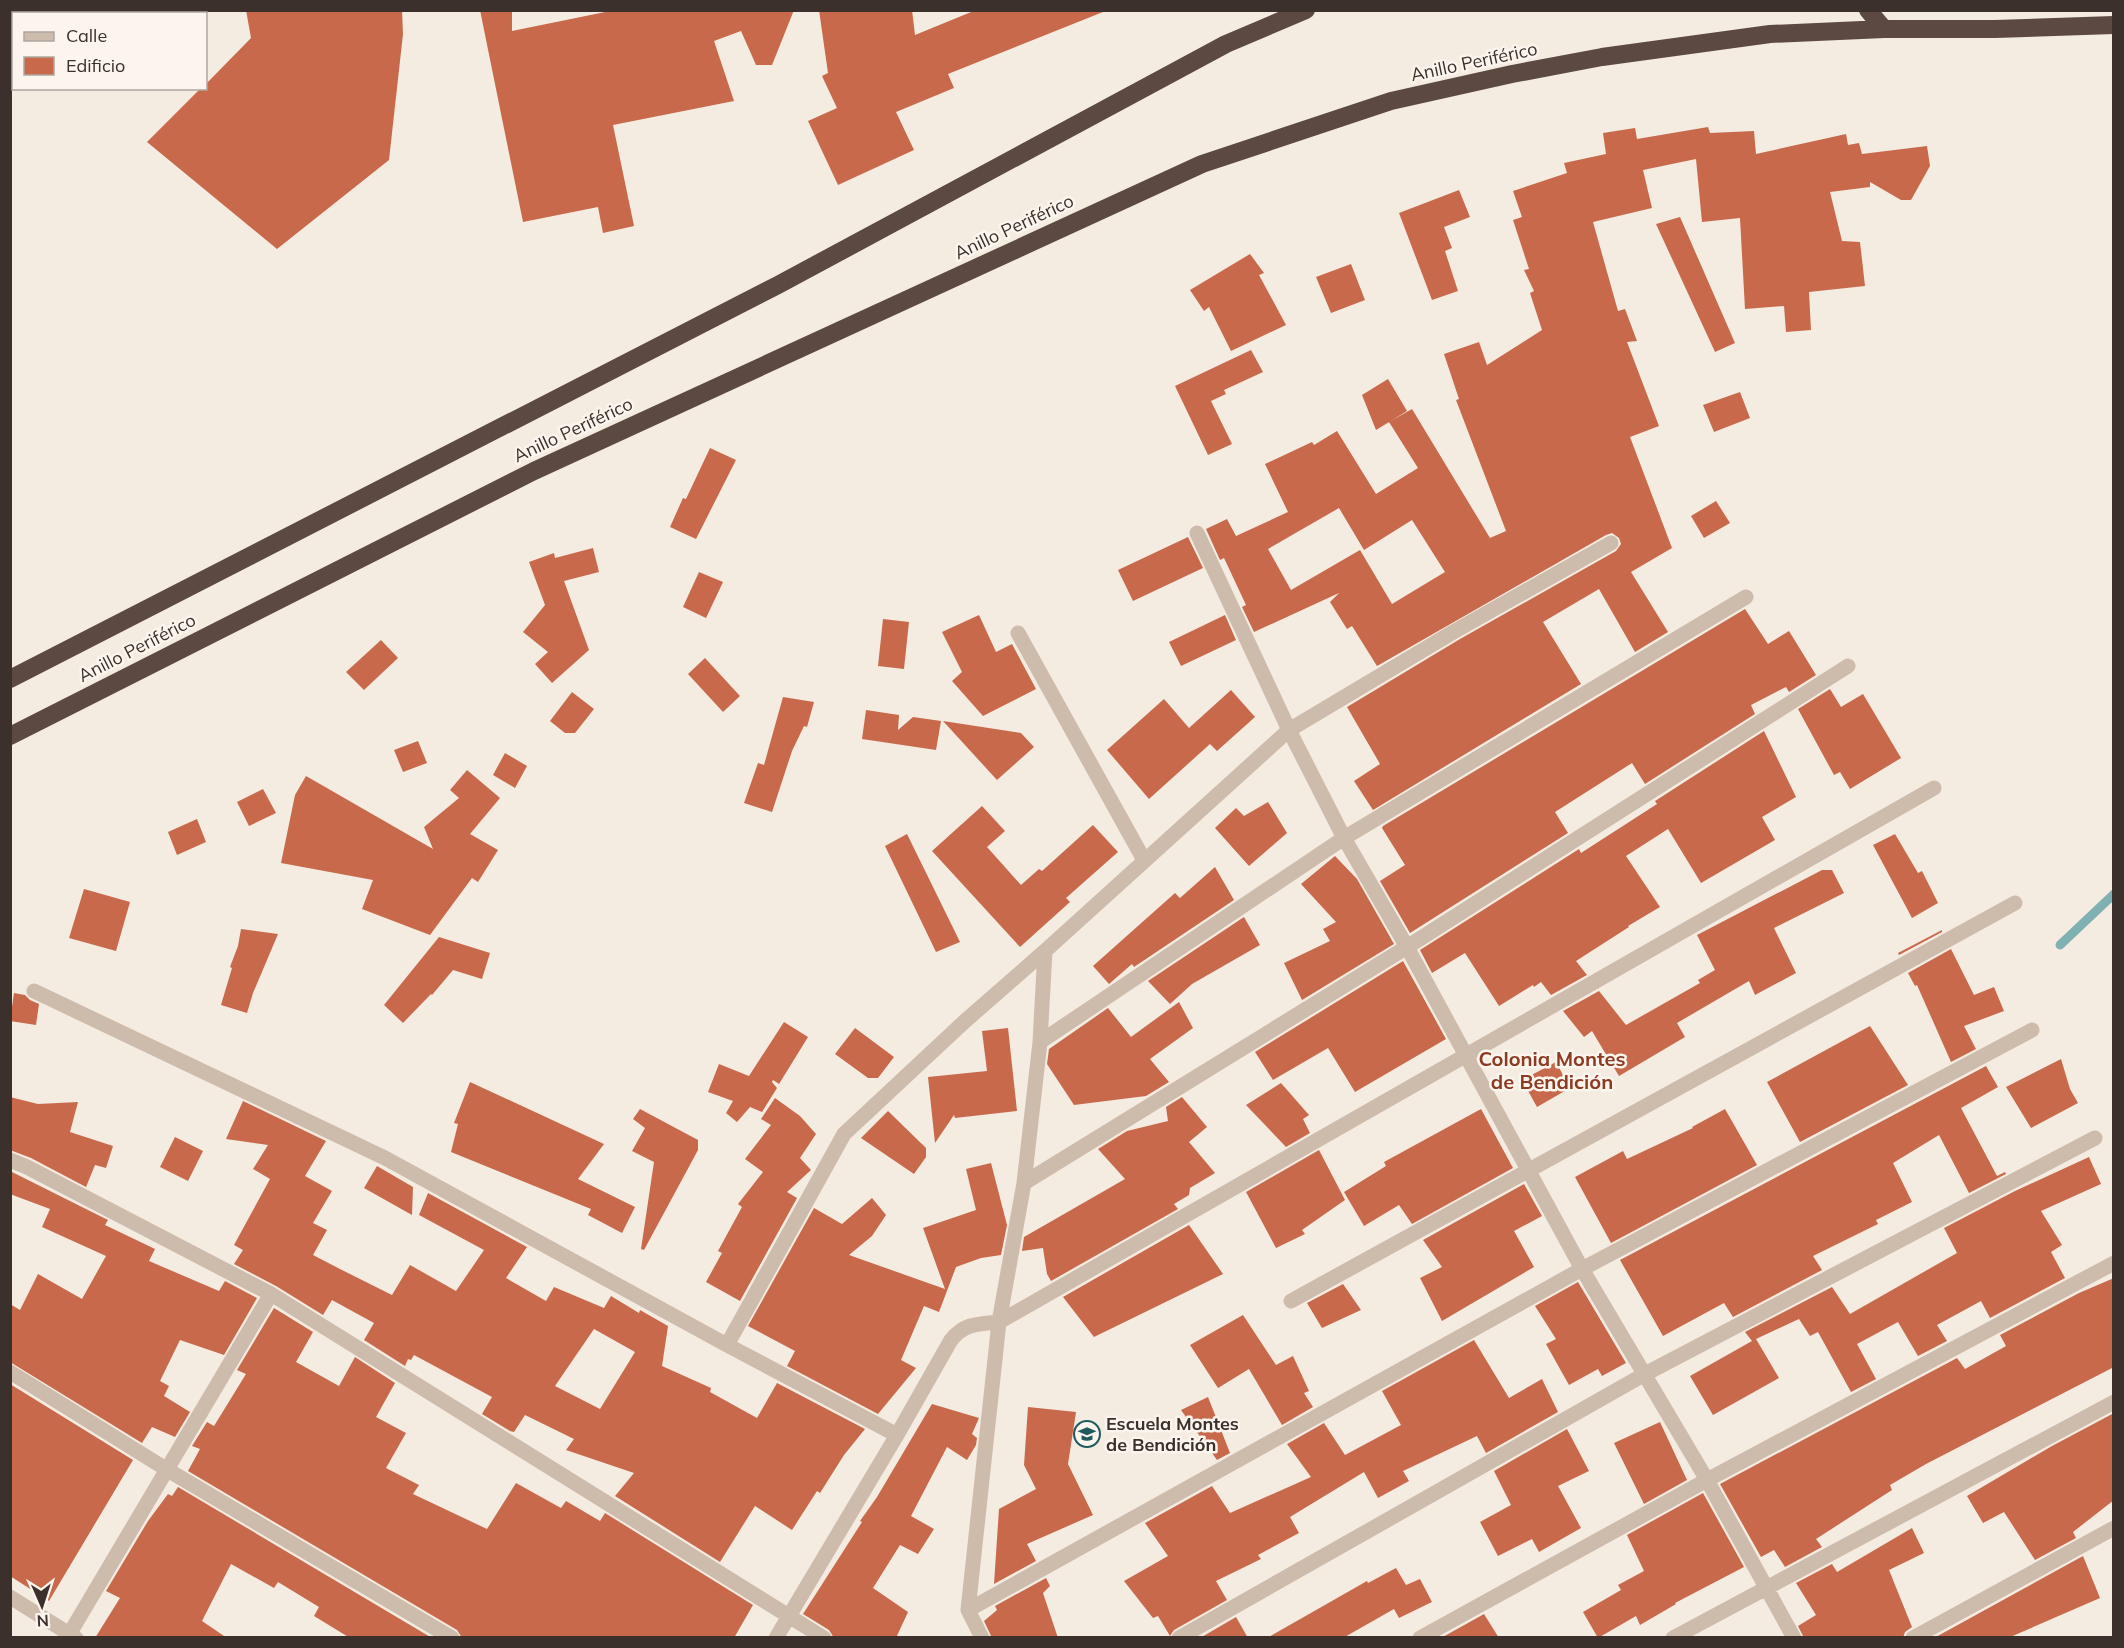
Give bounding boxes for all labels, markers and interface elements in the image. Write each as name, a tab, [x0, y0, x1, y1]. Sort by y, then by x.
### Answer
legend	[12, 12, 207, 90]
text: Calle	[66, 24, 107, 47]
street label: Anillo Periférico	[1408, 37, 1539, 86]
text: Edificio	[66, 54, 125, 77]
street label: Anillo Periférico	[950, 189, 1077, 264]
street label: Anillo Periférico	[509, 392, 636, 467]
street label: Anillo Periférico	[74, 608, 199, 687]
district label: Colonia Montes de Bendición	[1479, 1046, 1625, 1094]
place label: Escuela Montes de Bendición	[1106, 1412, 1239, 1456]
school or university icon: Escuela Montes de Bendición	[1072, 1419, 1102, 1449]
north arrow	[12, 1576, 72, 1636]
text: N	[36, 1611, 49, 1631]

